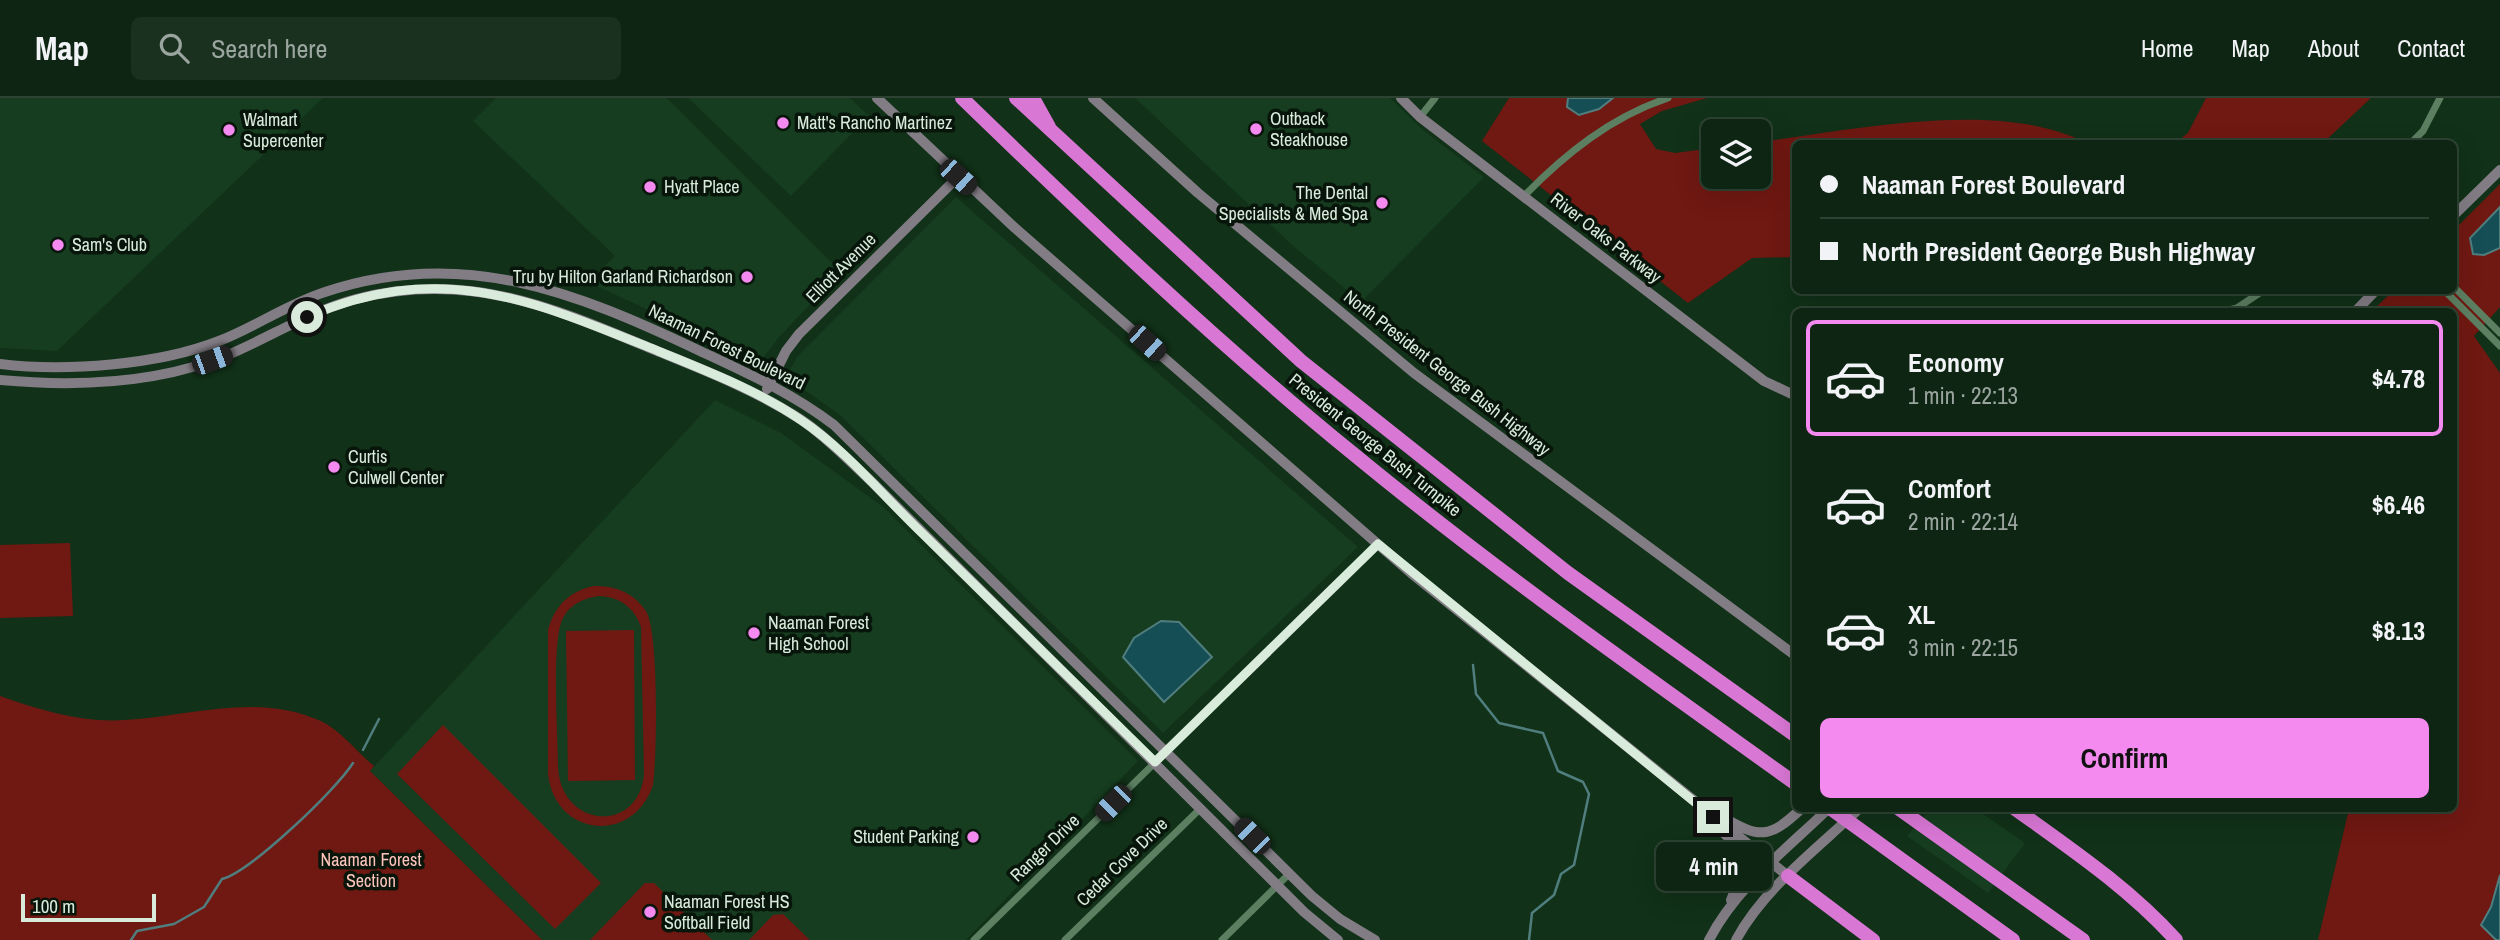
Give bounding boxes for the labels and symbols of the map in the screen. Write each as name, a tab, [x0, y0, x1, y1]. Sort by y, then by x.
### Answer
place label: Outback Steakhouse	[1270, 106, 1348, 152]
place label: Walmart Supercenter	[243, 107, 323, 153]
place label: Matt's Rancho Martinez	[797, 110, 952, 135]
marker: Matt's Rancho Martinez	[775, 115, 791, 131]
marker: Outback Steakhouse	[1248, 121, 1264, 137]
marker: Walmart Supercenter	[221, 122, 237, 138]
car	[936, 155, 981, 199]
place label: Hyatt Place	[664, 174, 739, 199]
marker: Hyatt Place	[642, 179, 658, 195]
place label: The Dental Specialists & Med Spa	[1219, 180, 1368, 226]
street label: River Oaks Parkway	[1546, 186, 1667, 289]
marker: The Dental Specialists & Med Spa	[1374, 195, 1390, 211]
street label: Elliott Avenue	[800, 227, 881, 308]
place label: Sam's Club	[72, 232, 147, 257]
marker: Sam's Club	[50, 237, 66, 253]
place label: Tru by Hilton Garland Richardson	[513, 264, 733, 289]
marker: Tru by Hilton Garland Richardson	[739, 269, 755, 285]
street label: North President George Bush Highway	[1339, 284, 1556, 462]
street label: Naaman Forest Boulevard	[645, 298, 810, 395]
route start	[291, 301, 323, 333]
car	[1125, 321, 1170, 365]
car	[189, 343, 236, 377]
street label: President George Bush Turnpike	[1284, 367, 1467, 522]
place label: Curtis Culwell Center	[348, 444, 444, 490]
marker: Curtis Culwell Center	[326, 459, 342, 475]
place label: Naaman Forest High School	[768, 610, 869, 656]
marker: Naaman Forest High School	[746, 625, 762, 641]
car	[1091, 781, 1136, 825]
route end	[1697, 801, 1729, 833]
street label: Ranger Drive	[1004, 808, 1085, 887]
street label: Cedar Cove Drive	[1070, 812, 1173, 912]
car	[1230, 814, 1275, 858]
place label: Student Parking	[853, 824, 960, 849]
marker: Student Parking	[965, 829, 981, 845]
callout: 4 min	[1655, 842, 1771, 890]
park label: Naaman Forest Section	[321, 847, 422, 893]
place label: Naaman Forest HS Softball Field	[664, 889, 790, 935]
scale bar	[21, 891, 156, 923]
marker: Naaman Forest HS Softball Field	[642, 904, 658, 920]

